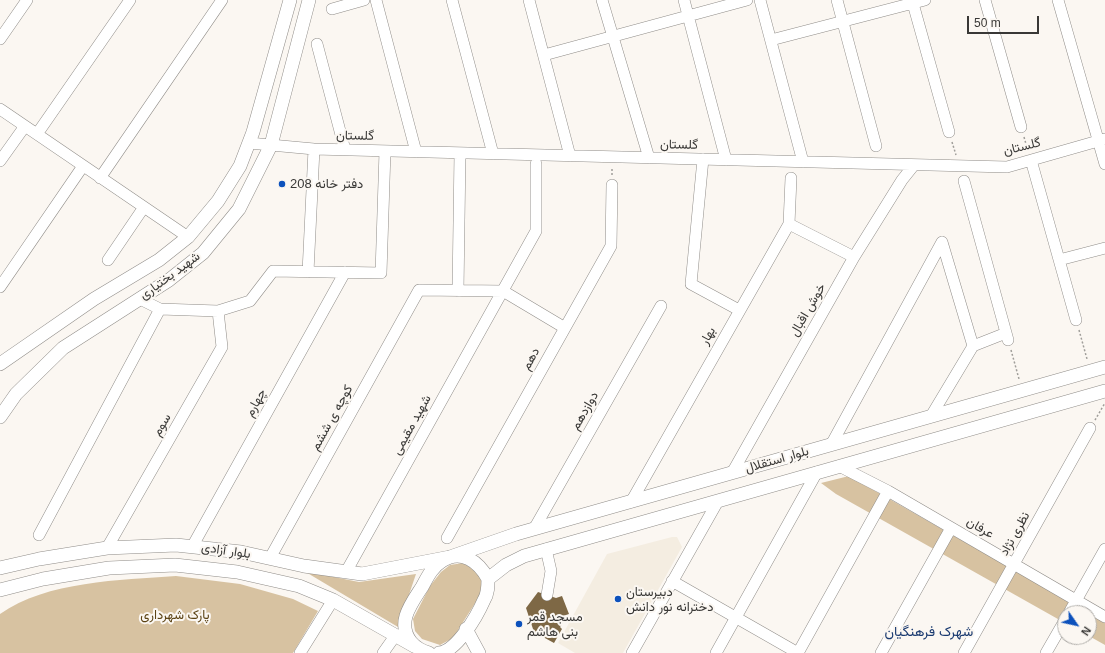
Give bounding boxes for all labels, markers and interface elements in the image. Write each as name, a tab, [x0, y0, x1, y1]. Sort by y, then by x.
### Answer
scale bar	[969, 8, 1041, 34]
text: 50 m	[974, 16, 1001, 30]
street label: گلستان	[336, 128, 374, 144]
street label: گلستان	[1002, 135, 1042, 159]
street label: گلستان	[660, 137, 698, 153]
place label: دفتر خانه 208	[290, 176, 363, 192]
marker: دفتر خانه 208	[277, 179, 287, 189]
street label: شهید بختیاری	[137, 249, 203, 303]
street label: خوش اقبال	[787, 281, 829, 339]
street label: بهار	[697, 324, 719, 348]
street label: دهم	[518, 345, 544, 373]
street label: کوچه ی ششم	[308, 382, 356, 454]
street label: چهارم	[242, 386, 270, 420]
street label: دوازدهم	[568, 389, 602, 433]
street label: شهید مقیمی	[389, 392, 435, 458]
street label: سوم	[149, 411, 175, 439]
street label: بلوار استقلال	[743, 443, 811, 477]
street label: نظری نژاد	[997, 509, 1033, 559]
street label: عرفان	[964, 514, 996, 542]
street label: بلوار آزادی	[200, 540, 252, 562]
place label: دبیرستان دخترانه نور دانش	[626, 584, 713, 615]
marker: دبیرستان دخترانه نور دانش	[613, 594, 623, 604]
north arrow	[1057, 605, 1097, 645]
park label: پارک شهرداری	[140, 607, 210, 623]
place label: مسجد قمر بنی هاشم	[527, 609, 583, 640]
marker: مسجد قمر بنی هاشم	[514, 619, 524, 629]
district label: شهرک فرهنگیان	[885, 624, 973, 640]
text: N	[1079, 624, 1093, 638]

